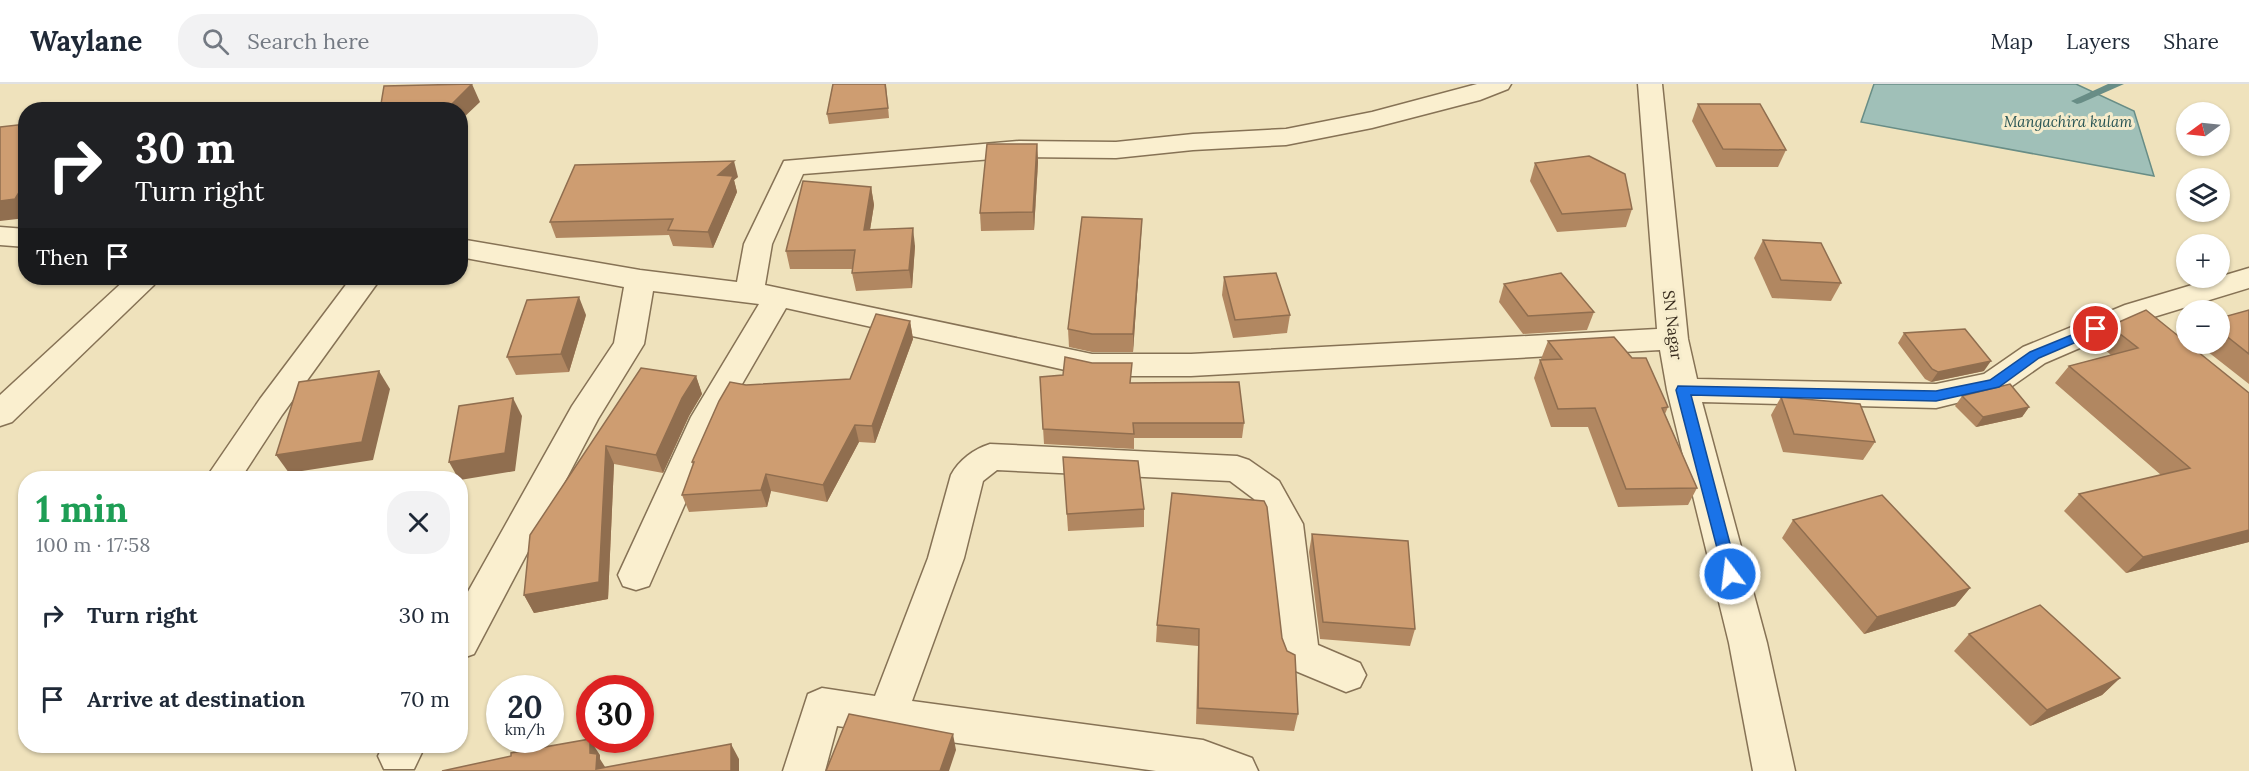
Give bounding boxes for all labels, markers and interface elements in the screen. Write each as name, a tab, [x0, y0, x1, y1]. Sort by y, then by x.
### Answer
search box	[178, 14, 598, 68]
text: Waylane	[30, 23, 142, 59]
icon: search	[199, 25, 232, 58]
text: Search here	[247, 27, 370, 55]
text: Map	[1990, 28, 2033, 55]
text: Layers	[2066, 28, 2130, 55]
text: Share	[2163, 28, 2219, 55]
north arrow	[2176, 102, 2230, 156]
map controls	[2176, 102, 2230, 354]
water label: Mangachira kulam	[2004, 112, 2132, 131]
text: 30 m	[135, 121, 235, 175]
icon: right	[36, 126, 114, 204]
button: layers	[2176, 168, 2230, 222]
text: Turn right	[135, 174, 264, 208]
button: +	[2176, 234, 2230, 288]
icon: arrive	[101, 240, 134, 273]
text: Then	[36, 243, 89, 271]
street label: SN Nagar	[1659, 289, 1687, 361]
button: −	[2176, 300, 2230, 354]
pin	[2070, 303, 2121, 354]
icon: arrive	[2079, 312, 2112, 345]
text: 1 min	[36, 486, 128, 532]
button: close	[387, 491, 450, 554]
text: 100 m · 17:58	[36, 532, 150, 557]
position arrow	[1698, 542, 1762, 606]
icon: right	[36, 599, 69, 632]
text: Turn right	[87, 601, 198, 629]
text: 30 m	[399, 601, 450, 629]
speed limit sign: 30	[576, 675, 654, 753]
icon: arrive	[36, 683, 69, 716]
text: Arrive at destination	[87, 685, 305, 713]
text: 70 m	[401, 685, 450, 713]
text: 20	[507, 688, 543, 726]
text: km/h	[505, 720, 545, 739]

